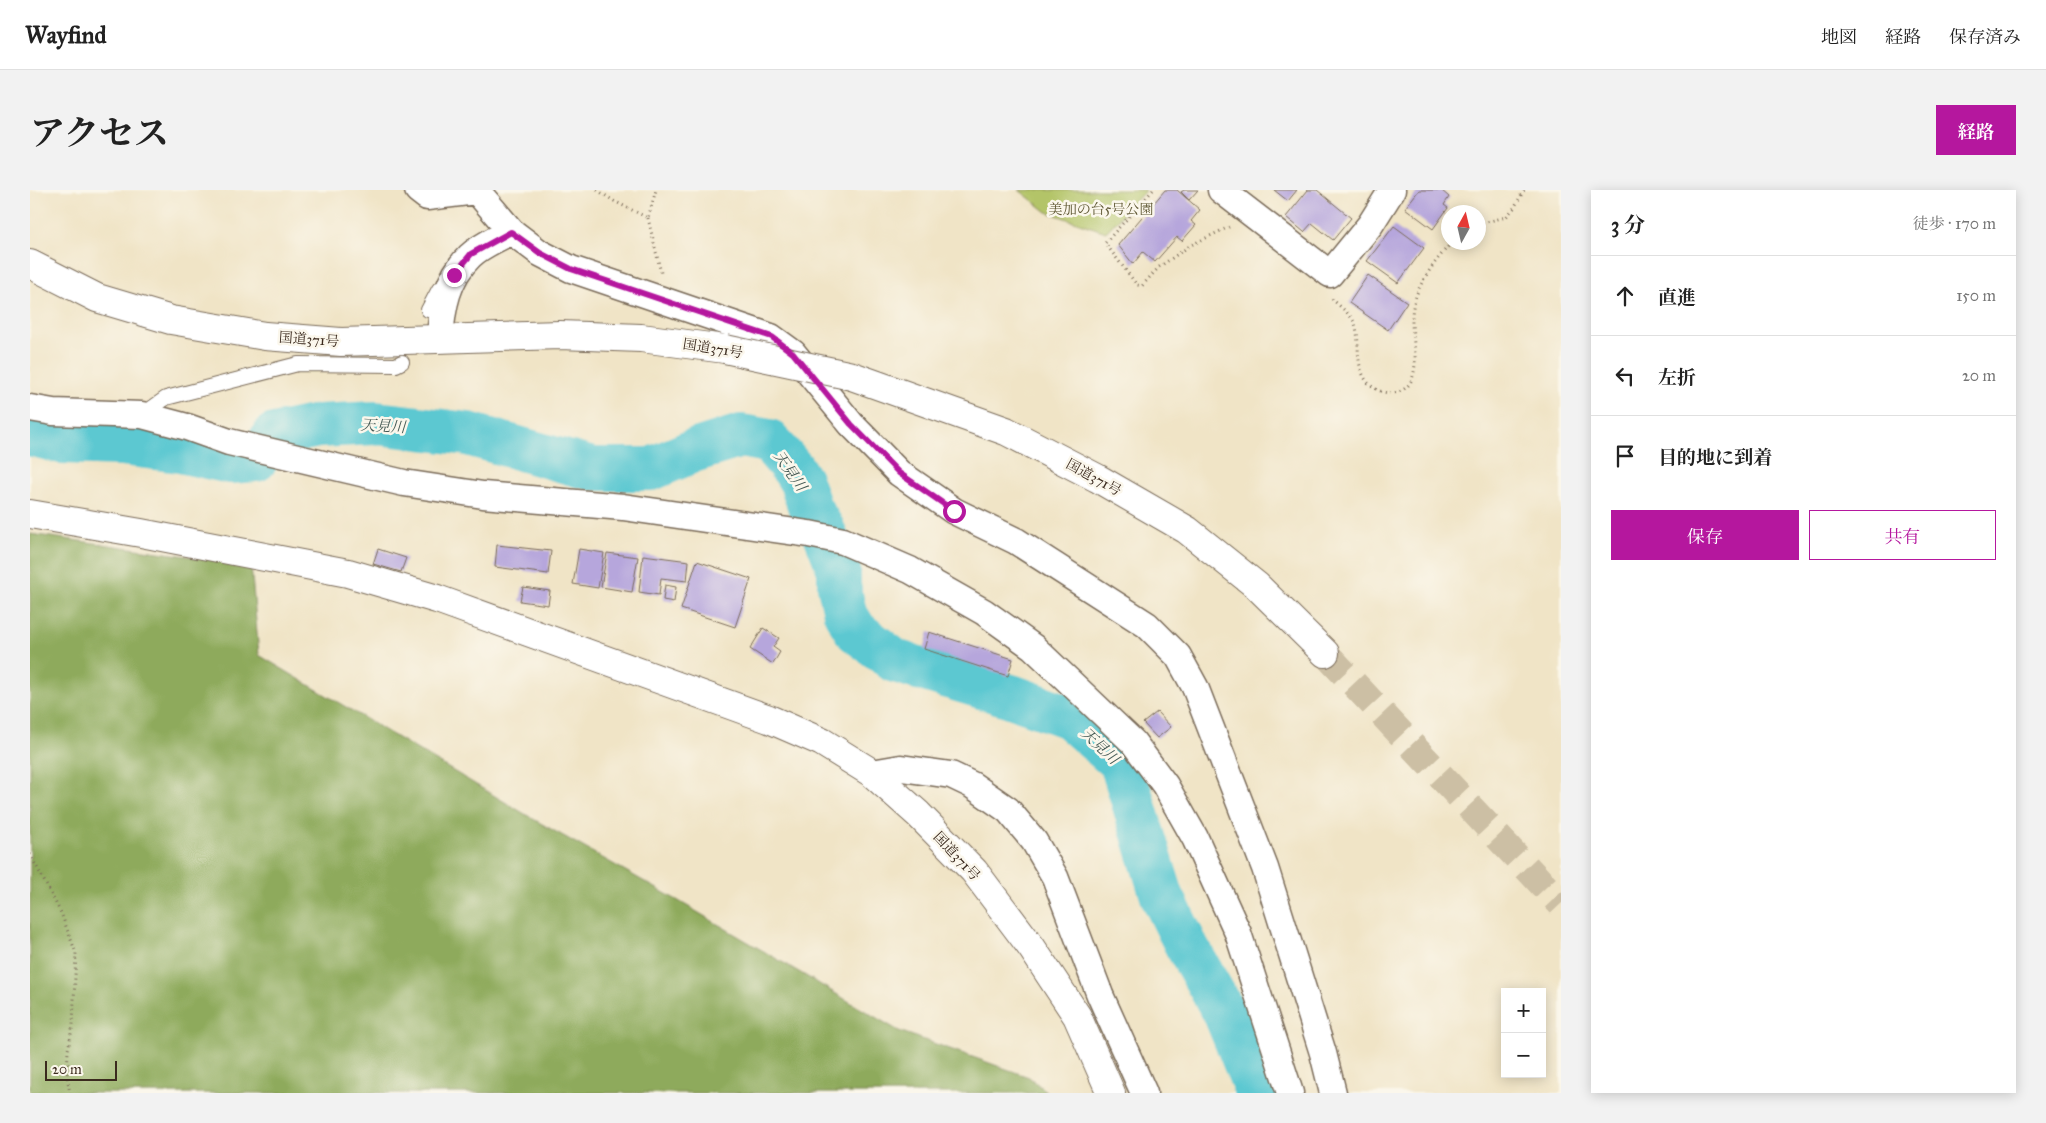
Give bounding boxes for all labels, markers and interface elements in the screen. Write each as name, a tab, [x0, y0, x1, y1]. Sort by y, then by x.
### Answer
text: Wayfind	[25, 20, 107, 50]
text: 地図	[1821, 26, 1857, 48]
text: 経路	[1885, 26, 1921, 48]
text: 保存済み	[1949, 26, 2021, 48]
button: 経路	[1936, 105, 2016, 155]
text: アクセス	[30, 112, 169, 155]
park label: 美加の台5号公園	[1049, 201, 1153, 218]
north arrow	[1441, 205, 1486, 250]
text: 3 分	[1611, 212, 1645, 238]
text: 徒歩 · 170 m	[1913, 214, 1996, 233]
route end	[443, 264, 466, 287]
icon: ahead	[1611, 282, 1639, 310]
text: 直進	[1658, 286, 1696, 309]
text: 150 m	[1956, 286, 1996, 305]
street label: 国道371号	[278, 329, 340, 350]
street label: 国道371号	[682, 335, 744, 362]
icon: left	[1611, 362, 1639, 390]
text: 左折	[1658, 366, 1696, 389]
text: 20 m	[1962, 366, 1996, 385]
water label: 天見川	[360, 416, 408, 436]
icon: arrive	[1611, 442, 1639, 470]
text: 目的地に到着	[1658, 446, 1772, 469]
water label: 天見川	[770, 447, 811, 496]
street label: 国道371号	[1063, 455, 1124, 500]
route start	[943, 500, 966, 523]
button: 保存	[1611, 510, 1799, 560]
button: 共有	[1809, 510, 1996, 560]
water label: 天見川	[1077, 724, 1124, 769]
street label: 国道371号	[930, 828, 984, 884]
map controls	[1501, 988, 1546, 1078]
button: +	[1501, 988, 1546, 1033]
button: −	[1501, 1033, 1546, 1078]
scale bar	[45, 1058, 118, 1081]
text: 20 m	[52, 1061, 82, 1078]

